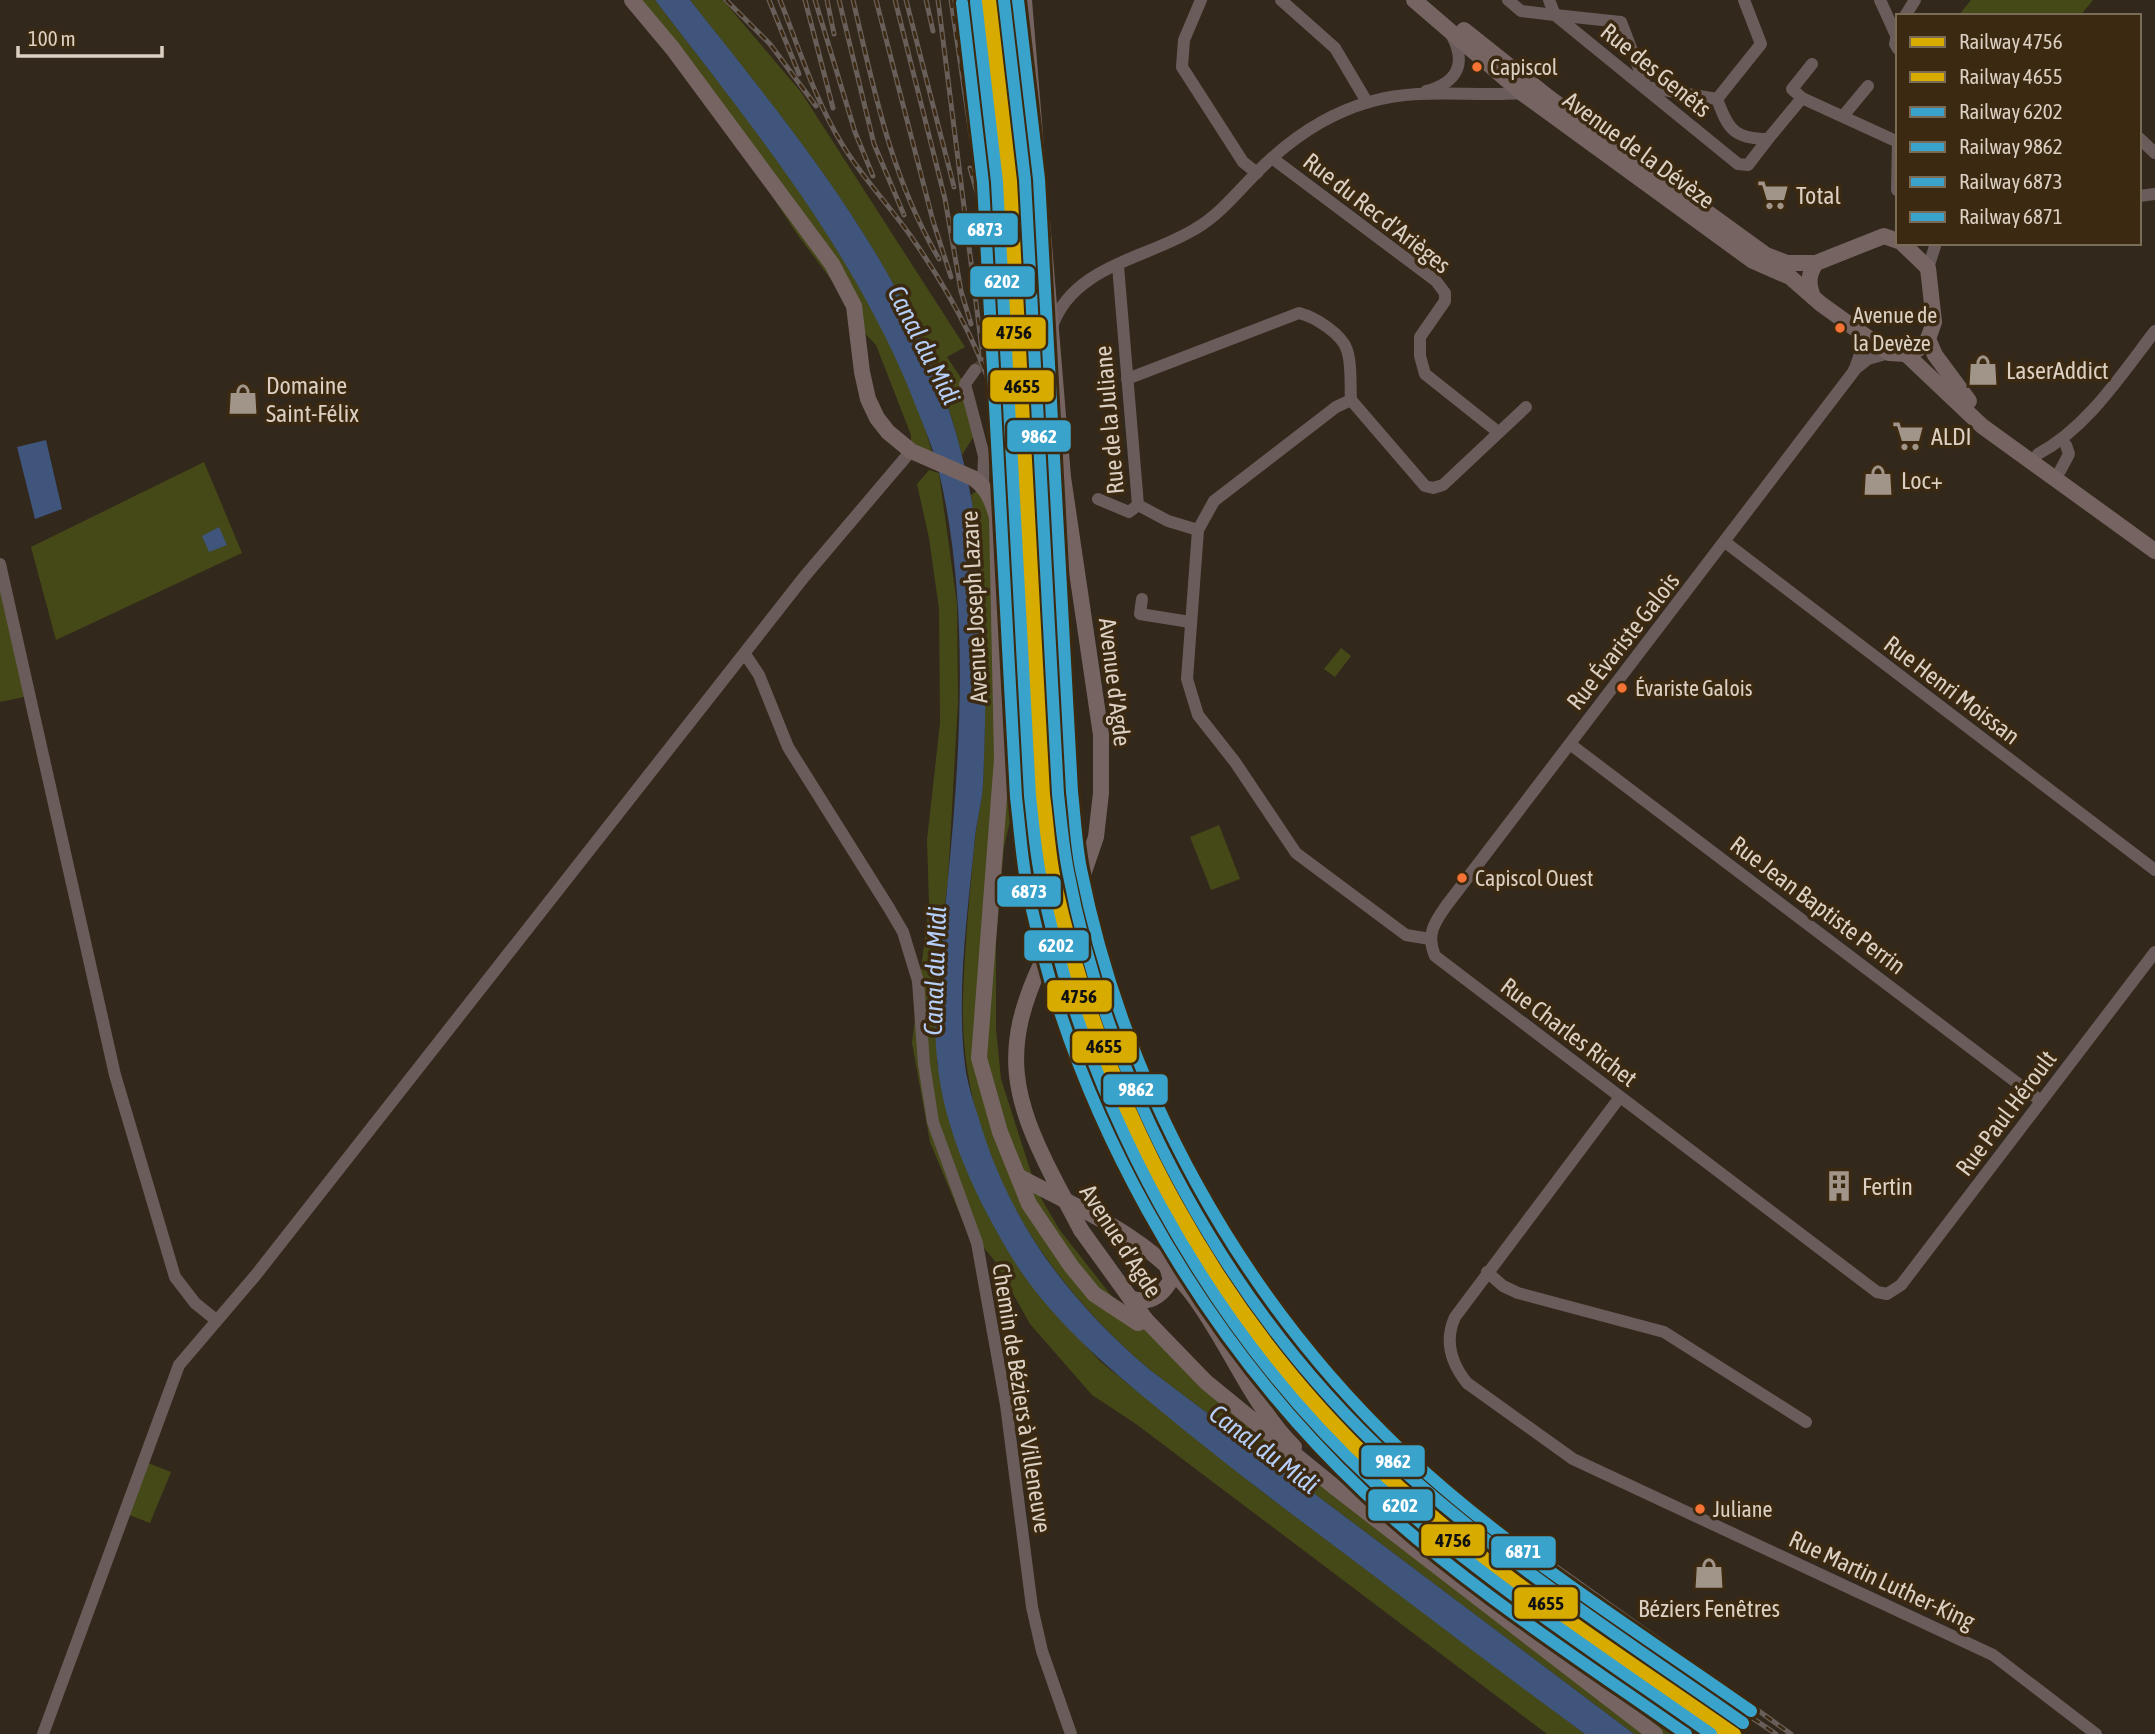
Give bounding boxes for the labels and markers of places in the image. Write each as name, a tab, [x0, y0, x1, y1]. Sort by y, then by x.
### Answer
place label: Capiscol	[1490, 54, 1558, 80]
marker: Capiscol	[1470, 60, 1484, 74]
supermarket icon: Total	[1756, 178, 1790, 212]
place label: Total	[1796, 182, 1841, 209]
place label: Avenue de la Devèze	[1853, 302, 1937, 356]
marker: Avenue de la Devèze	[1833, 321, 1847, 335]
shop icon: LaserAddict	[1966, 353, 2000, 387]
place label: LaserAddict	[2006, 357, 2109, 384]
place label: Domaine Saint-Félix	[266, 372, 359, 427]
shop icon: Domaine Saint-Félix	[226, 382, 260, 416]
supermarket icon: ALDI	[1891, 419, 1925, 453]
place label: ALDI	[1931, 423, 1972, 450]
shop icon: Loc+	[1861, 463, 1895, 497]
place label: Loc+	[1901, 467, 1943, 494]
place label: Évariste Galois	[1635, 675, 1753, 701]
marker: Évariste Galois	[1615, 681, 1629, 695]
place label: Capiscol Ouest	[1475, 865, 1593, 891]
marker: Capiscol Ouest	[1455, 871, 1469, 885]
building icon: Fertin	[1822, 1169, 1856, 1203]
place label: Fertin	[1862, 1173, 1913, 1200]
place label: Juliane	[1713, 1496, 1772, 1522]
marker: Juliane	[1693, 1502, 1707, 1516]
shop icon: Béziers Fenêtres	[1692, 1556, 1726, 1590]
place label: Béziers Fenêtres	[1638, 1595, 1780, 1622]

